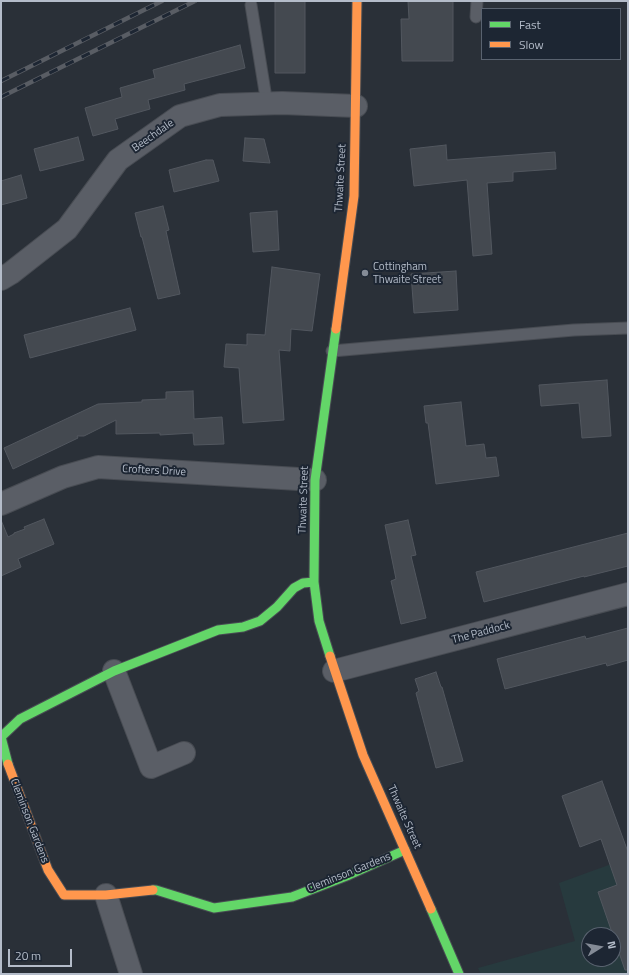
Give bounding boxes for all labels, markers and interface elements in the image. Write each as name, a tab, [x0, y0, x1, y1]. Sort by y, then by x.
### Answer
legend	[481, 8, 621, 60]
text: Fast	[519, 15, 541, 34]
text: Slow	[519, 35, 544, 54]
street label: Beechdale	[130, 117, 176, 155]
street label: Thwaite Street	[333, 144, 349, 212]
place label: Cottingham Thwaite Street	[373, 260, 441, 286]
marker: Cottingham Thwaite Street	[360, 268, 370, 278]
street label: Crofters Drive	[122, 463, 186, 479]
street label: Thwaite Street	[296, 466, 312, 534]
street label: The Paddock	[451, 619, 511, 647]
street label: Cleminson Gardens	[7, 777, 51, 865]
street label: Thwaite Street	[384, 783, 424, 851]
street label: Cleminson Gardens	[305, 850, 393, 896]
north arrow	[581, 927, 621, 967]
text: N	[603, 940, 620, 950]
scale bar	[10, 941, 74, 967]
text: 20 m	[15, 946, 41, 965]

